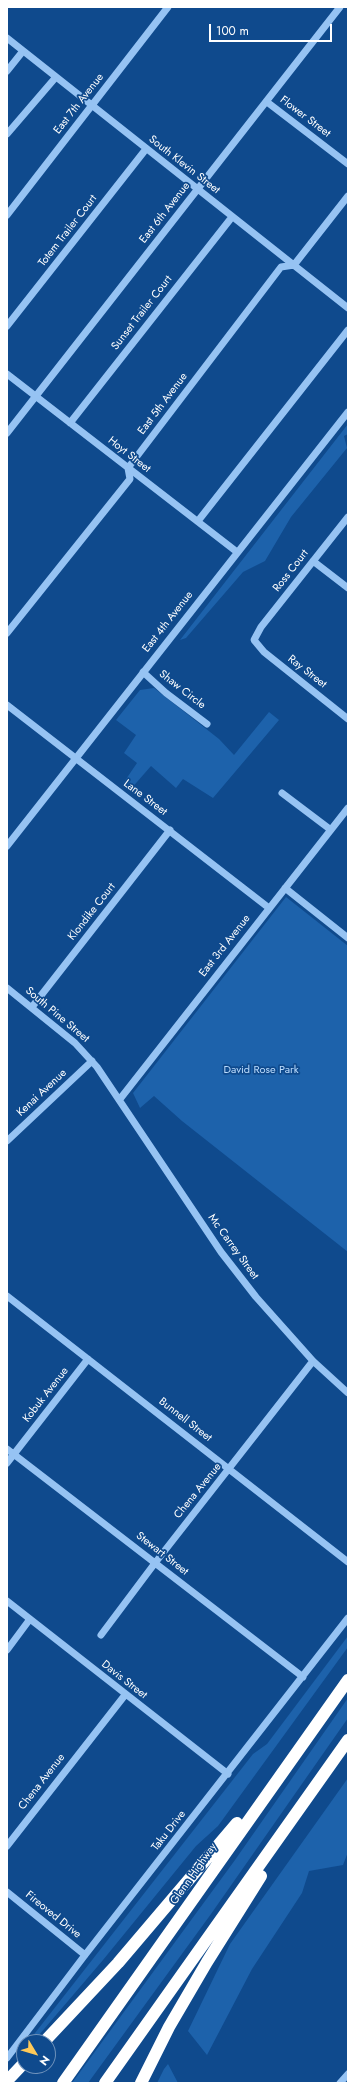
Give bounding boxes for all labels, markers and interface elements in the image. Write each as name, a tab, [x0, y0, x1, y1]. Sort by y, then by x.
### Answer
scale bar	[211, 16, 334, 42]
text: 100 m	[216, 22, 249, 40]
street label: East 7th Avenue	[51, 71, 107, 137]
street label: Flower Street	[277, 94, 333, 140]
street label: South Klevin Street	[146, 133, 222, 197]
street label: East 6th Avenue	[137, 180, 193, 246]
street label: Totem Trailer Court	[36, 193, 100, 269]
street label: Sunset Trailer Court	[109, 273, 175, 353]
street label: East 5th Avenue	[135, 371, 191, 437]
street label: Hoyt Street	[105, 434, 153, 476]
street label: Ross Court	[270, 547, 312, 595]
street label: East 4th Avenue	[140, 589, 196, 655]
street label: Ray Street	[285, 653, 329, 691]
street label: Shaw Circle	[156, 668, 208, 712]
street label: Lane Street	[121, 777, 169, 819]
street label: Klondike Court	[66, 881, 118, 943]
street label: East 3rd Avenue	[197, 912, 253, 980]
street label: South Pine Street	[22, 984, 92, 1046]
park label: David Rose Park	[223, 1063, 299, 1077]
street label: Kenai Avenue	[14, 1067, 70, 1119]
street label: Mc Carrey Street	[205, 1212, 261, 1282]
street label: Kobuk Avenue	[20, 1365, 72, 1425]
street label: Bunnell Street	[156, 1395, 214, 1445]
street label: Chena Avenue	[172, 1461, 224, 1521]
street label: Stewart Street	[133, 1529, 191, 1579]
street label: Davis Street	[99, 1658, 149, 1702]
street label: Chena Avenue	[16, 1751, 68, 1813]
street label: Taku Drive	[149, 1808, 189, 1854]
street label: Glenn Highway	[168, 1841, 220, 1907]
street label: Fireoved Drive	[22, 1889, 84, 1941]
north arrow	[16, 2034, 56, 2074]
text: N	[36, 2052, 54, 2069]

